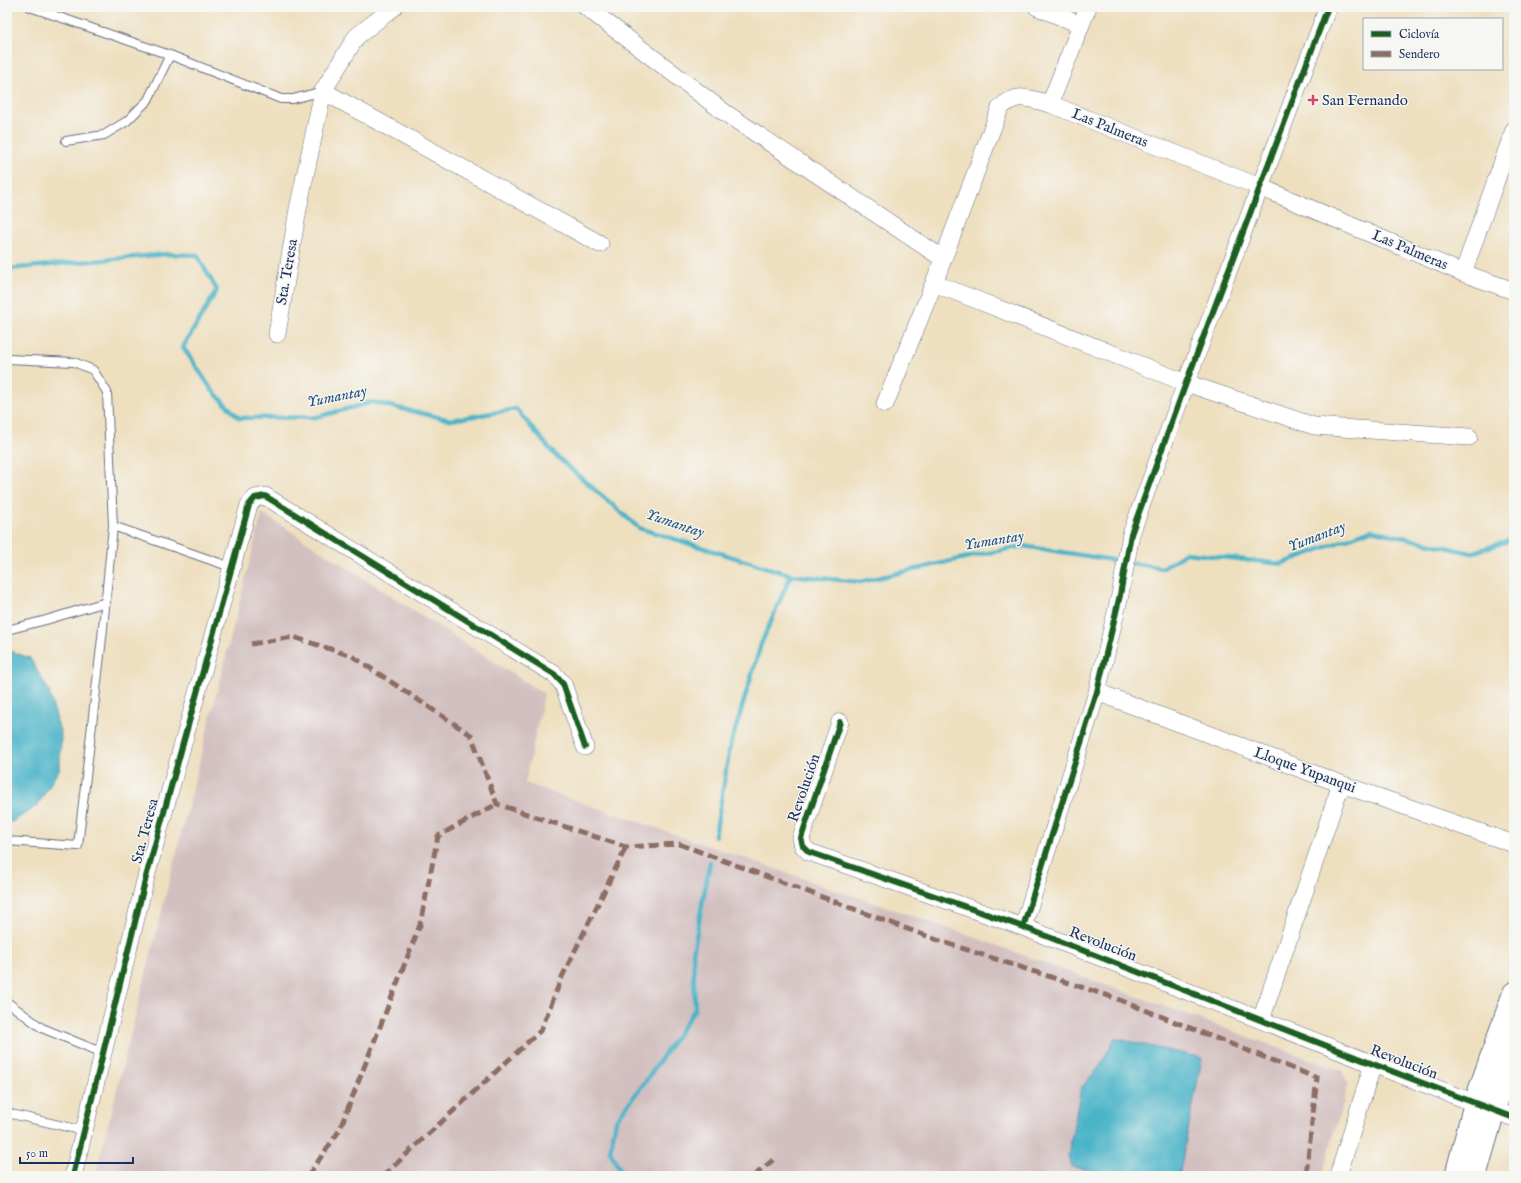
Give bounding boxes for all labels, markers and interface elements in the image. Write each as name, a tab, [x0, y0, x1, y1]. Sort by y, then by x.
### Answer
legend	[1363, 18, 1503, 70]
text: Ciclovía	[1399, 27, 1440, 42]
text: Sendero	[1399, 47, 1440, 62]
place label: San Fernando	[1322, 91, 1408, 110]
marker: San Fernando	[1307, 94, 1319, 106]
street label: Las Palmeras	[1069, 104, 1151, 152]
street label: Las Palmeras	[1369, 226, 1451, 274]
street label: Sta. Teresa	[272, 237, 302, 306]
water label: Yumantay	[306, 381, 369, 413]
water label: Yumantay	[643, 505, 708, 544]
water label: Yumantay	[1285, 517, 1350, 557]
water label: Yumantay	[963, 526, 1026, 556]
street label: Lloque Yupanqui	[1251, 743, 1359, 797]
street label: Revolución	[783, 751, 825, 825]
street label: Sta. Teresa	[127, 796, 163, 866]
street label: Revolución	[1066, 922, 1140, 966]
street label: Revolución	[1367, 1040, 1441, 1084]
scale bar	[20, 1139, 133, 1165]
text: 50 m	[26, 1146, 48, 1161]

